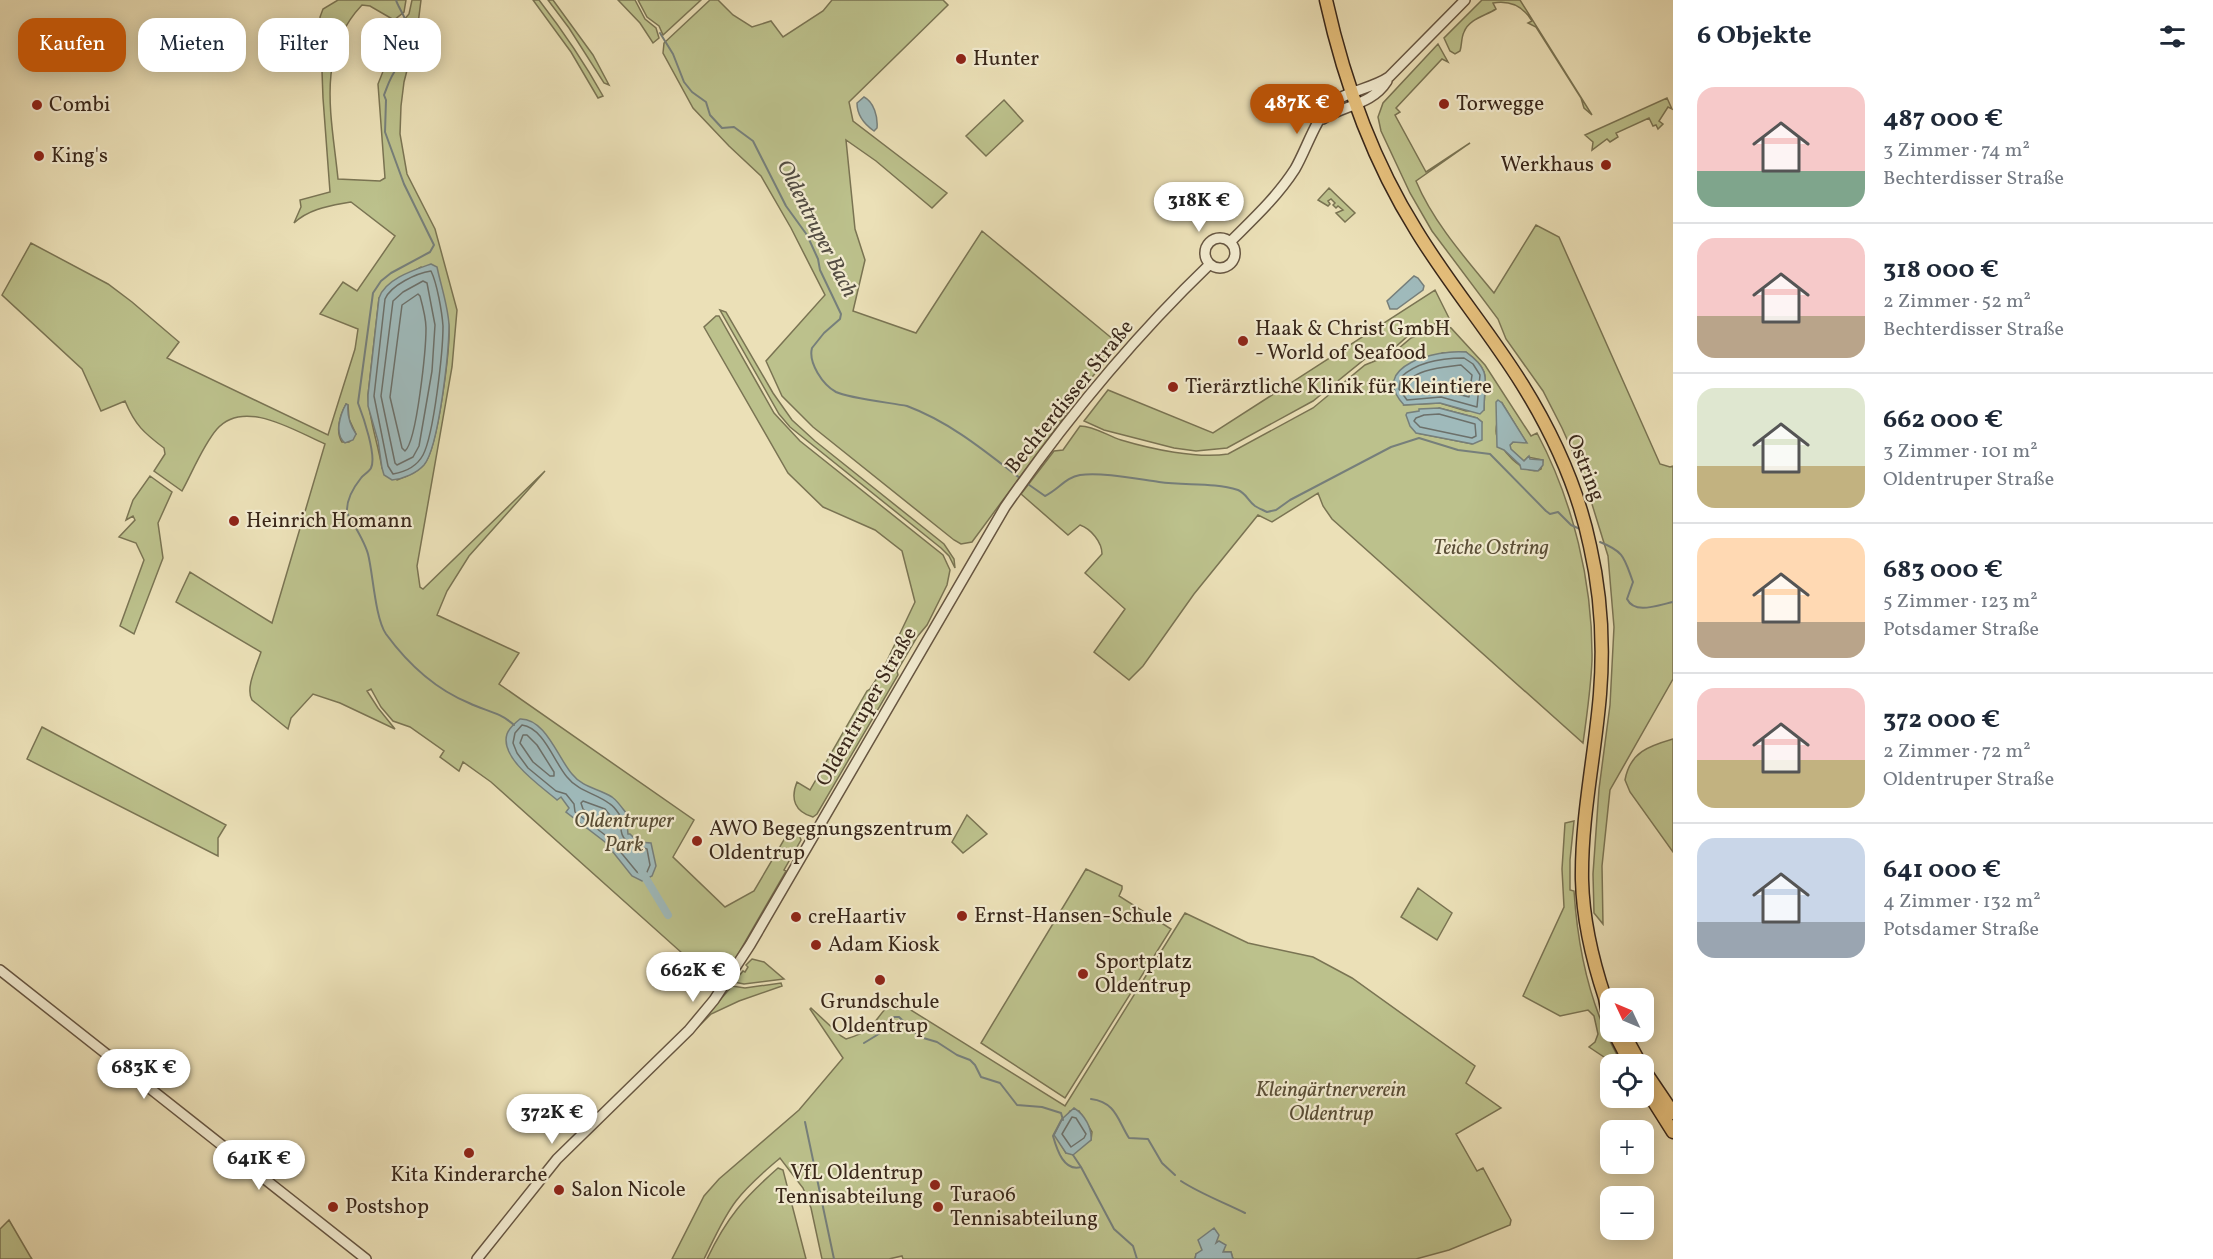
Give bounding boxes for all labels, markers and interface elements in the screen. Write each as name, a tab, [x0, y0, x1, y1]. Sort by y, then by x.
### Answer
chip: Kaufen	[18, 18, 126, 72]
chip: Mieten	[138, 18, 246, 72]
chip: Filter	[258, 18, 349, 72]
chip: Neu	[361, 18, 441, 72]
text: 6 Objekte	[1697, 18, 1812, 54]
icon: filters	[2156, 20, 2189, 53]
place label: Hunter	[973, 45, 1039, 74]
marker: Hunter	[954, 52, 968, 66]
pin: 487K €	[1248, 84, 1346, 135]
text: 487K €	[1264, 89, 1330, 117]
place label: Torwegge	[1456, 90, 1544, 119]
place label: Combi	[49, 91, 110, 120]
marker: Torwegge	[1437, 97, 1451, 111]
marker: Combi	[30, 98, 44, 112]
text: 487 000 €	[1883, 101, 2003, 137]
icon: home	[1745, 111, 1817, 183]
text: 3 Zimmer · 74 m²	[1883, 137, 2030, 165]
place label: King's	[51, 142, 108, 171]
marker: King's	[32, 149, 46, 163]
place label: Werkhaus	[1501, 151, 1594, 180]
water label: Oldentruper Bach	[768, 155, 864, 303]
marker: Werkhaus	[1599, 158, 1613, 172]
text: Bechterdisser Straße	[1883, 165, 2064, 193]
pin: 318K €	[1150, 182, 1248, 233]
text: 318K €	[1168, 187, 1230, 215]
text: 318 000 €	[1883, 252, 1999, 288]
icon: home	[1745, 262, 1817, 334]
text: 2 Zimmer · 52 m²	[1883, 288, 2031, 316]
street label: Bechterdisser Straße	[999, 314, 1141, 480]
place label: Haak & Christ GmbH - World of Seafood	[1255, 315, 1450, 368]
text: Bechterdisser Straße	[1883, 316, 2064, 344]
marker: Haak & Christ GmbH - World of Seafood	[1236, 334, 1250, 348]
place label: Tierärztliche Klinik für Kleintiere	[1185, 373, 1492, 402]
marker: Tierärztliche Klinik für Kleintiere	[1166, 380, 1180, 394]
text: 662 000 €	[1883, 402, 2003, 438]
icon: home	[1745, 412, 1817, 484]
street label: Ostring	[1558, 430, 1612, 506]
text: 3 Zimmer · 101 m²	[1883, 438, 2038, 466]
text: Oldentruper Straße	[1883, 466, 2054, 494]
place label: Heinrich Homann	[246, 507, 412, 536]
marker: Heinrich Homann	[227, 514, 241, 528]
park label: Teiche Ostring	[1433, 534, 1549, 563]
text: 683 000 €	[1883, 552, 2003, 588]
icon: home	[1745, 562, 1817, 634]
text: 5 Zimmer · 123 m²	[1883, 588, 2038, 616]
text: Potsdamer Straße	[1883, 616, 2039, 644]
street label: Oldentruper Straße	[810, 622, 925, 792]
text: 372 000 €	[1883, 702, 2000, 738]
icon: home	[1745, 712, 1817, 784]
text: 2 Zimmer · 72 m²	[1883, 738, 2031, 766]
text: Oldentruper Straße	[1883, 766, 2054, 794]
park label: Oldentruper Park	[574, 807, 674, 860]
place label: AWO Begegnungszentrum Oldentrup	[709, 815, 952, 868]
marker: AWO Begegnungszentrum Oldentrup	[690, 834, 704, 848]
text: 641 000 €	[1883, 852, 2001, 888]
icon: home	[1745, 862, 1817, 934]
text: 4 Zimmer · 132 m²	[1883, 888, 2041, 916]
place label: Ernst-Hansen-Schule	[974, 902, 1172, 931]
place label: creHaartiv	[808, 903, 906, 932]
marker: Ernst-Hansen-Schule	[955, 909, 969, 923]
marker: creHaartiv	[789, 910, 803, 924]
text: Potsdamer Straße	[1883, 916, 2039, 944]
place label: Adam Kiosk	[828, 931, 940, 960]
marker: Adam Kiosk	[809, 938, 823, 952]
place label: Sportplatz Oldentrup	[1095, 948, 1192, 1001]
pin: 662K €	[644, 952, 742, 1003]
text: 662K €	[660, 957, 726, 985]
marker: Sportplatz Oldentrup	[1076, 967, 1090, 981]
marker: Grundschule Oldentrup	[873, 973, 887, 987]
place label: Grundschule Oldentrup	[821, 988, 939, 1041]
north arrow	[1600, 988, 1654, 1042]
map controls	[1600, 988, 1654, 1240]
pin: 683K €	[95, 1049, 193, 1100]
text: 683K €	[111, 1054, 177, 1082]
button: locate	[1600, 1054, 1654, 1108]
park label: Kleingärtnerverein Oldentrup	[1256, 1076, 1407, 1129]
pin: 372K €	[503, 1094, 601, 1145]
text: 372K €	[520, 1099, 584, 1127]
button: +	[1600, 1120, 1654, 1174]
pin: 641K €	[210, 1140, 308, 1191]
text: 641K €	[227, 1145, 291, 1173]
marker: Kita Kinderarche	[462, 1146, 476, 1160]
place label: VfL Oldentrup Tennisabteilung	[775, 1159, 923, 1212]
place label: Kita Kinderarche	[391, 1161, 547, 1190]
place label: Salon Nicole	[571, 1176, 686, 1205]
marker: VfL Oldentrup Tennisabteilung	[928, 1178, 942, 1192]
place label: Tura06 Tennisabteilung	[950, 1181, 1098, 1234]
marker: Salon Nicole	[552, 1183, 566, 1197]
button: −	[1600, 1186, 1654, 1240]
place label: Postshop	[345, 1193, 429, 1222]
marker: Postshop	[326, 1200, 340, 1214]
marker: Tura06 Tennisabteilung	[931, 1200, 945, 1214]

